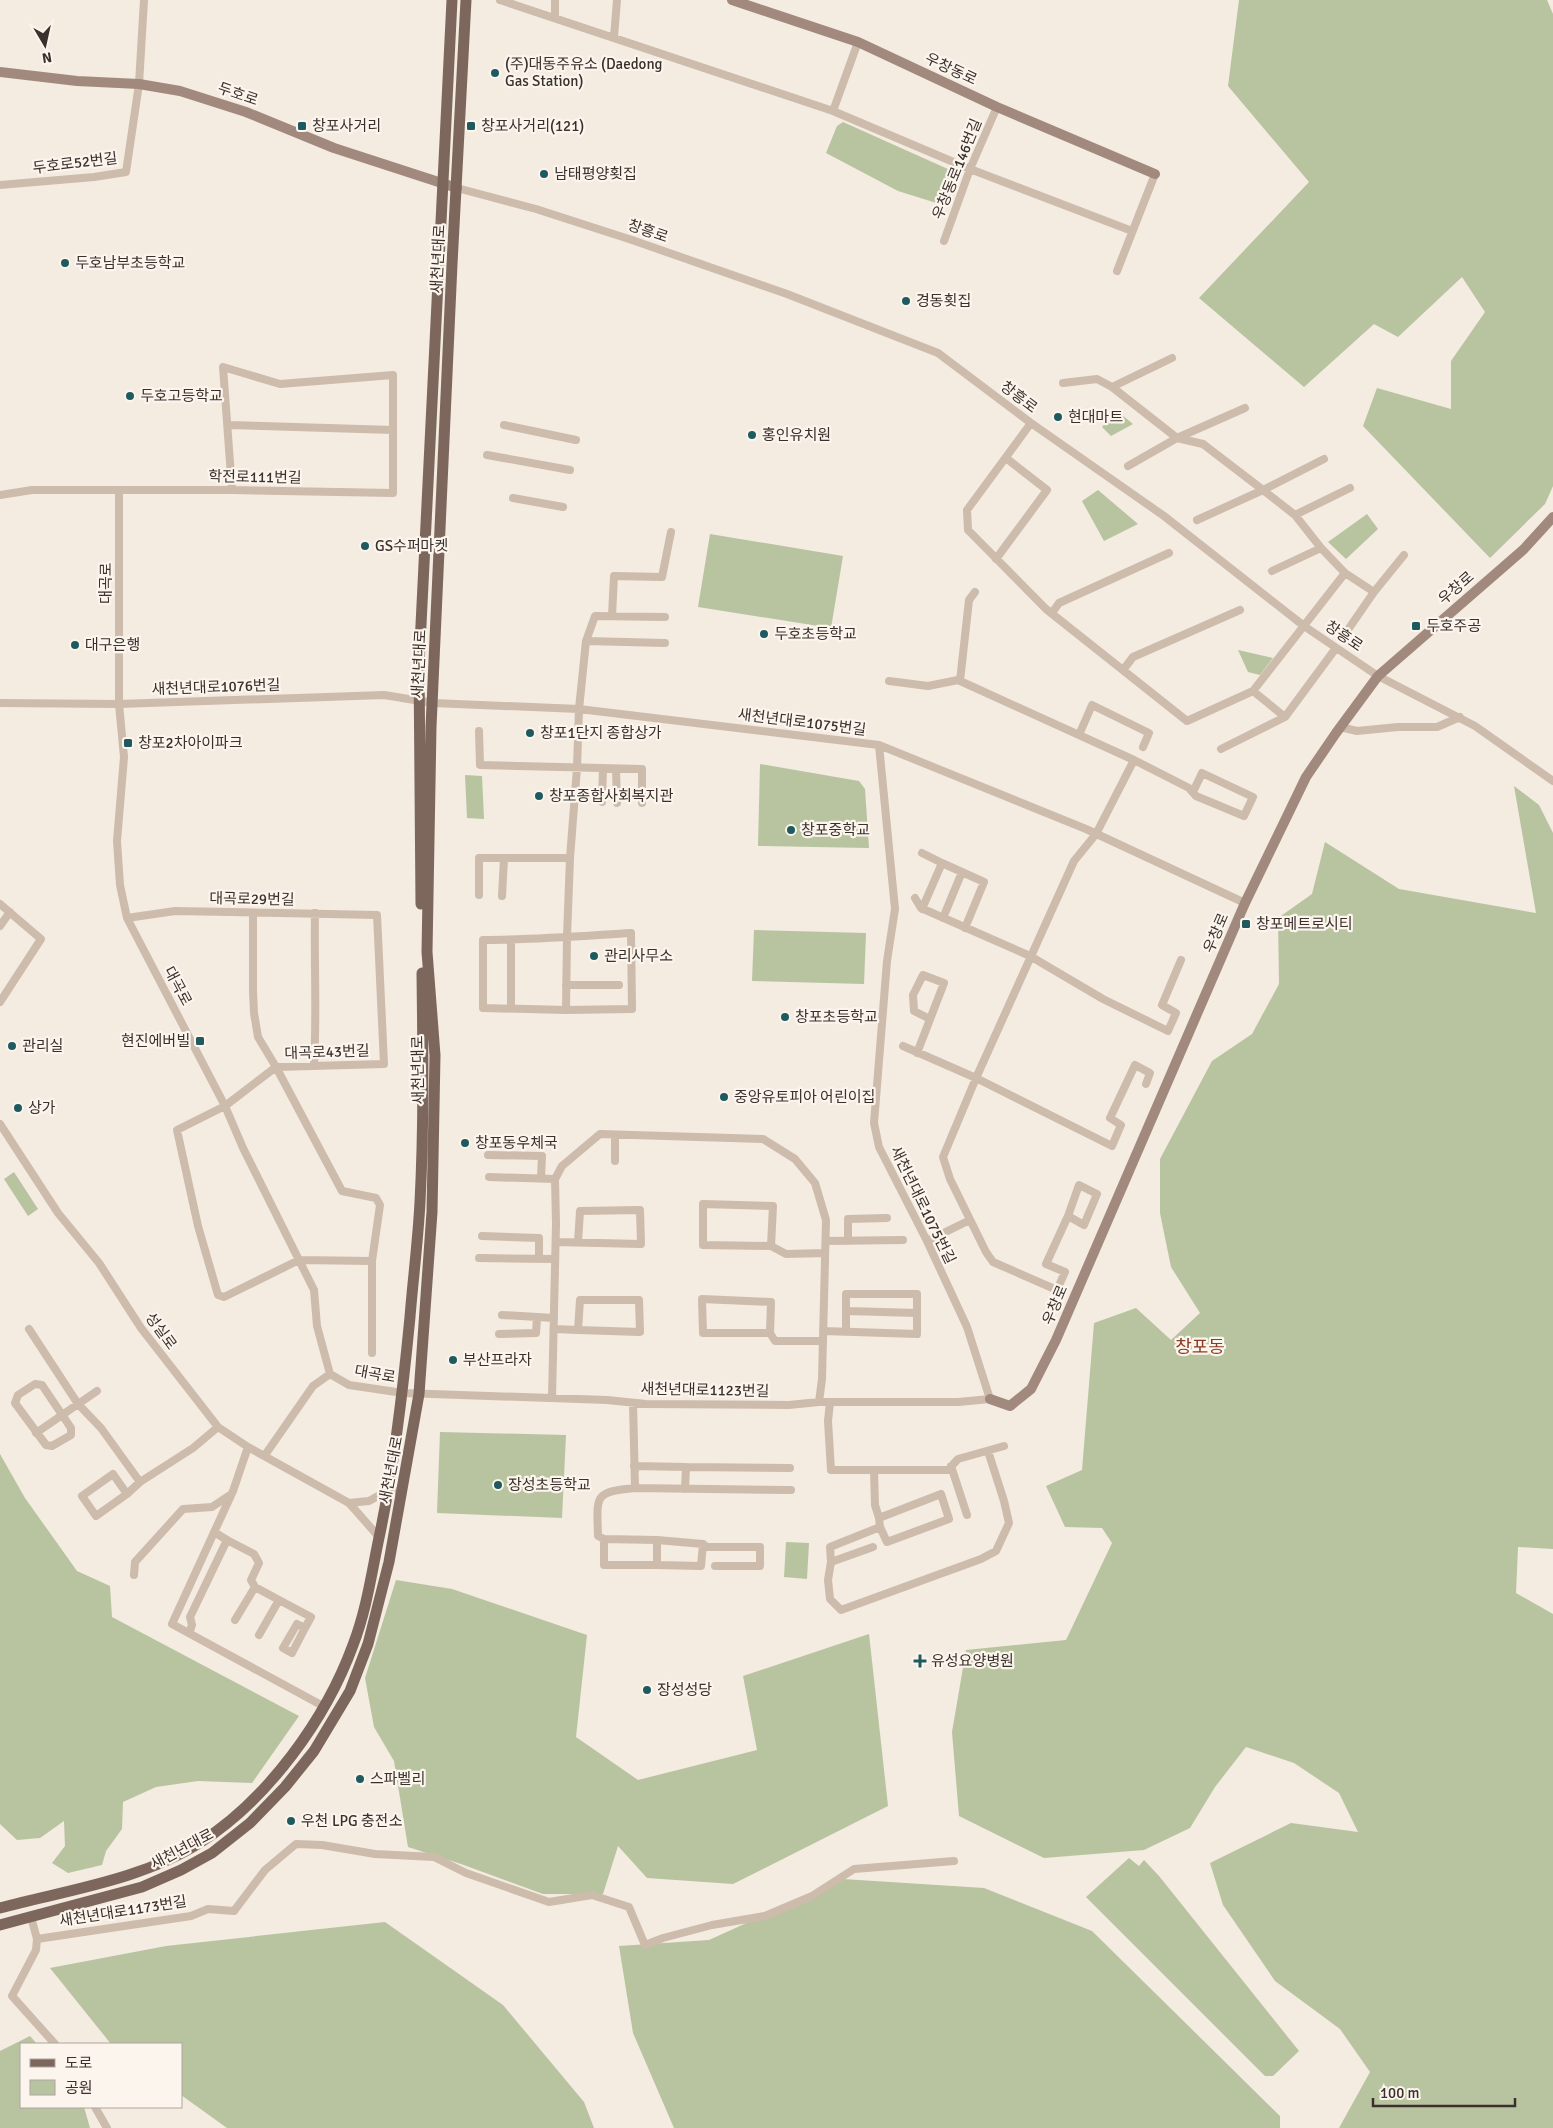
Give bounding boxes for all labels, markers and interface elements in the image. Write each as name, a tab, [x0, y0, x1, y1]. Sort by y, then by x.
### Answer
north arrow	[20, 20, 70, 70]
text: N	[41, 48, 53, 67]
street label: 우창동로	[922, 49, 980, 89]
place label: (주)대동주유소 (Daedong Gas Station)	[505, 55, 663, 90]
marker: (주)대동주유소 (Daedong Gas Station)	[489, 67, 501, 79]
street label: 두호로	[215, 79, 261, 109]
street label: 우창동로146번길	[929, 116, 985, 222]
place label: 창포사거리	[312, 117, 381, 135]
place label: 창포사거리(121)	[481, 117, 584, 135]
marker: 창포사거리	[296, 120, 308, 132]
marker: 창포사거리(121)	[465, 120, 477, 132]
street label: 두호로52번길	[32, 149, 118, 177]
place label: 남태평양횟집	[554, 165, 637, 183]
marker: 남태평양횟집	[538, 168, 550, 180]
street label: 창흥로	[625, 216, 671, 246]
street label: 새천년대로	[427, 224, 449, 294]
place label: 두호남부초등학교	[75, 254, 185, 272]
marker: 두호남부초등학교	[59, 257, 71, 269]
place label: 경동횟집	[916, 292, 971, 310]
marker: 경동횟집	[900, 295, 912, 307]
street label: 창흥로	[997, 377, 1041, 417]
place label: 두호고등학교	[140, 387, 223, 405]
marker: 두호고등학교	[124, 390, 136, 402]
place label: 현대마트	[1068, 408, 1123, 426]
marker: 현대마트	[1052, 411, 1064, 423]
place label: 홍인유치원	[762, 426, 831, 444]
marker: 홍인유치원	[746, 429, 758, 441]
street label: 학전로111번길	[208, 467, 302, 487]
place label: GS수퍼마켓	[375, 537, 448, 555]
marker: GS수퍼마켓	[359, 540, 371, 552]
street label: 대곡로	[97, 562, 115, 604]
street label: 우창로	[1434, 568, 1478, 608]
street label: 창흥로	[1322, 617, 1366, 655]
place label: 두호주공	[1426, 617, 1481, 635]
marker: 두호주공	[1410, 620, 1422, 632]
place label: 두호초등학교	[774, 625, 857, 643]
marker: 두호초등학교	[758, 628, 770, 640]
street label: 새천년대로	[408, 629, 430, 699]
place label: 대구은행	[85, 636, 140, 654]
marker: 대구은행	[69, 639, 81, 651]
street label: 새천년대로1076번길	[151, 676, 281, 698]
street label: 새천년대로1075번길	[737, 705, 867, 739]
place label: 창포1단지 종합상가	[540, 724, 662, 742]
marker: 창포1단지 종합상가	[524, 727, 536, 739]
place label: 창포2차아이파크	[138, 734, 243, 752]
marker: 창포2차아이파크	[122, 737, 134, 749]
place label: 창포종합사회복지관	[549, 787, 673, 805]
marker: 창포종합사회복지관	[533, 790, 545, 802]
place label: 창포중학교	[801, 821, 870, 839]
marker: 창포중학교	[785, 824, 797, 836]
street label: 대곡로29번길	[209, 889, 295, 909]
street label: 우창로	[1200, 910, 1232, 956]
place label: 창포메트로시티	[1256, 915, 1353, 933]
marker: 창포메트로시티	[1240, 918, 1252, 930]
place label: 관리사무소	[604, 947, 673, 965]
marker: 관리사무소	[588, 950, 600, 962]
street label: 대곡로	[160, 963, 196, 1009]
place label: 창포초등학교	[795, 1008, 878, 1026]
marker: 창포초등학교	[779, 1011, 791, 1023]
place label: 현진에버빌	[121, 1032, 190, 1050]
marker: 현진에버빌	[194, 1035, 206, 1047]
street label: 새천년대로	[408, 1035, 428, 1105]
place label: 관리실	[22, 1037, 63, 1055]
marker: 관리실	[6, 1040, 18, 1052]
street label: 대곡로43번길	[284, 1042, 370, 1062]
place label: 중앙유토피아 어린이집	[734, 1088, 875, 1106]
marker: 중앙유토피아 어린이집	[718, 1091, 730, 1103]
place label: 상가	[28, 1099, 56, 1117]
marker: 상가	[12, 1102, 24, 1114]
place label: 창포동우체국	[475, 1134, 558, 1152]
marker: 창포동우체국	[459, 1137, 471, 1149]
street label: 새천년대로1075번길	[887, 1143, 959, 1267]
street label: 우창로	[1039, 1282, 1071, 1328]
street label: 성실로	[142, 1309, 180, 1353]
district label: 창포동	[1175, 1336, 1225, 1358]
place label: 부산프라자	[463, 1351, 532, 1369]
marker: 부산프라자	[447, 1354, 459, 1366]
street label: 대곡로	[353, 1362, 397, 1386]
street label: 새천년대로1123번길	[640, 1380, 770, 1400]
street label: 새천년대로	[376, 1434, 406, 1506]
place label: 장성초등학교	[508, 1476, 591, 1494]
marker: 장성초등학교	[492, 1479, 504, 1491]
place label: 유성요양병원	[931, 1652, 1014, 1670]
marker: 유성요양병원	[913, 1654, 927, 1668]
place label: 장성성당	[657, 1681, 712, 1699]
marker: 장성성당	[641, 1684, 653, 1696]
place label: 스파벨리	[370, 1770, 425, 1788]
marker: 스파벨리	[354, 1773, 366, 1785]
place label: 우천 LPG 충전소	[301, 1812, 403, 1830]
marker: 우천 LPG 충전소	[285, 1815, 297, 1827]
street label: 새천년대로	[147, 1825, 217, 1873]
street label: 새천년대로1173번길	[58, 1892, 188, 1930]
legend	[20, 2043, 182, 2108]
text: 도로	[65, 2054, 93, 2072]
scale bar	[1373, 2076, 1516, 2108]
text: 공원	[65, 2079, 93, 2097]
text: 100 m	[1380, 2084, 1420, 2102]

